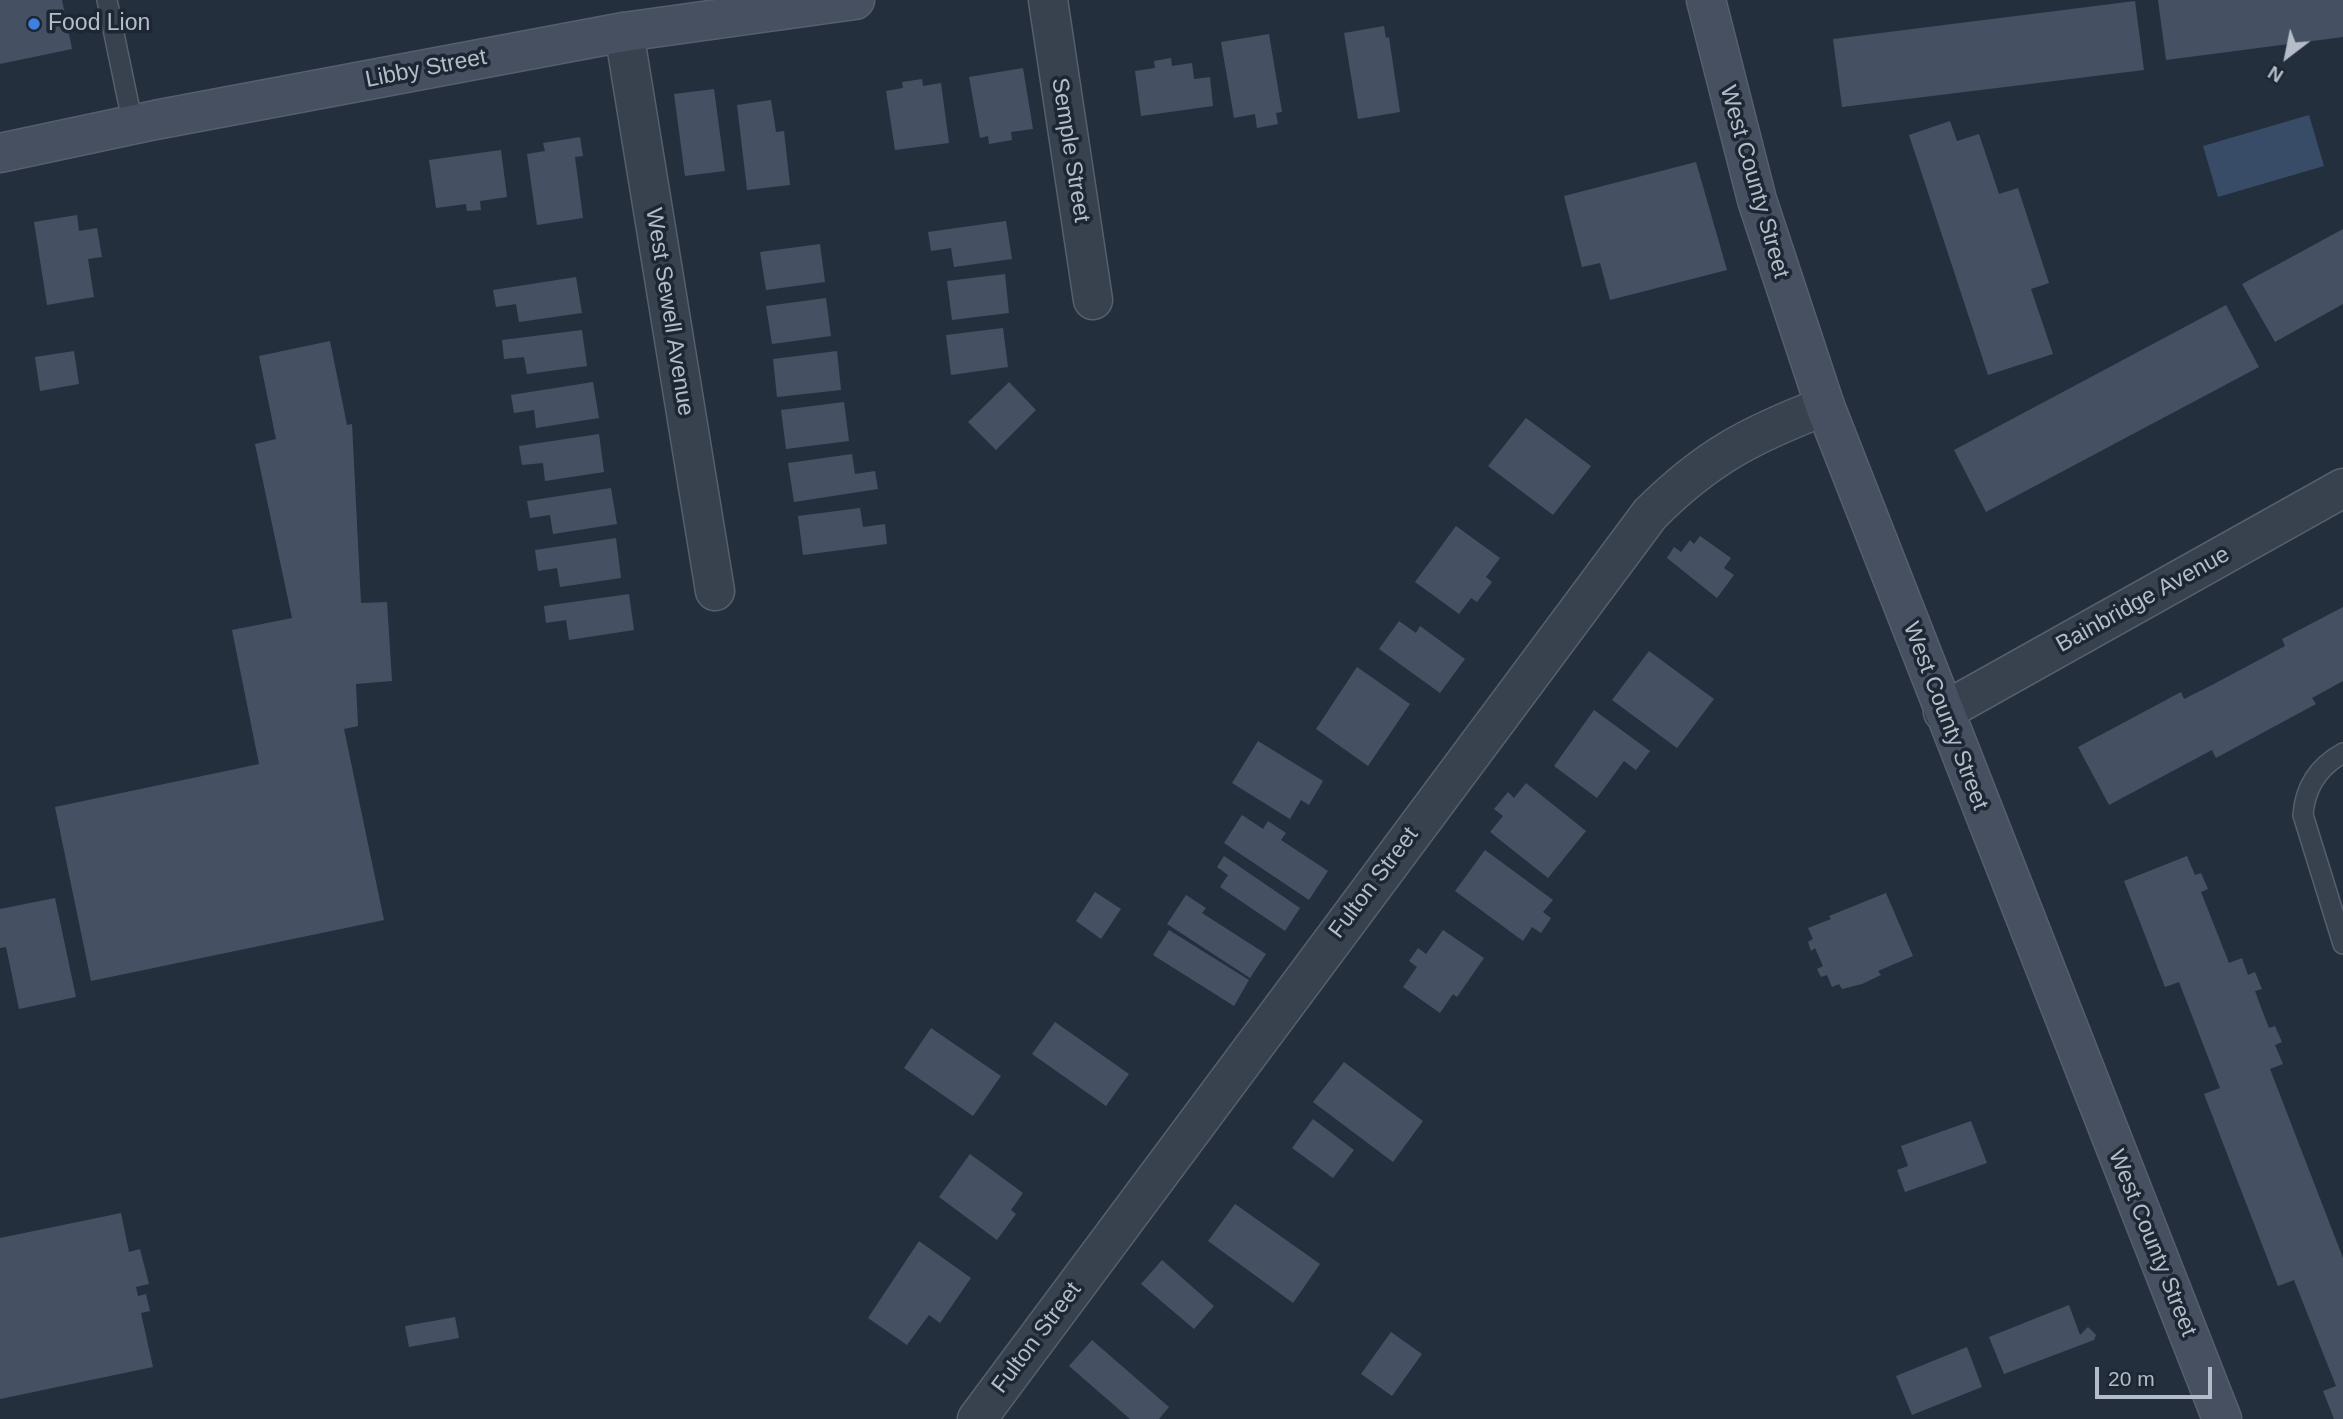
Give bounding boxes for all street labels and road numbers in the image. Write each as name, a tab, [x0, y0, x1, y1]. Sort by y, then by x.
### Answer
street label: Libby Street	[363, 44, 489, 94]
street label: Semple Street	[1045, 76, 1095, 224]
street label: West County Street	[1713, 83, 1795, 281]
street label: West Sewell Avenue	[639, 206, 699, 418]
street label: Bainbridge Avenue	[2051, 541, 2235, 659]
street label: West County Street	[1896, 618, 1994, 814]
street label: Fulton Street	[1323, 822, 1425, 944]
street label: West County Street	[2102, 1146, 2202, 1340]
street label: Fulton Street	[986, 1277, 1088, 1399]

